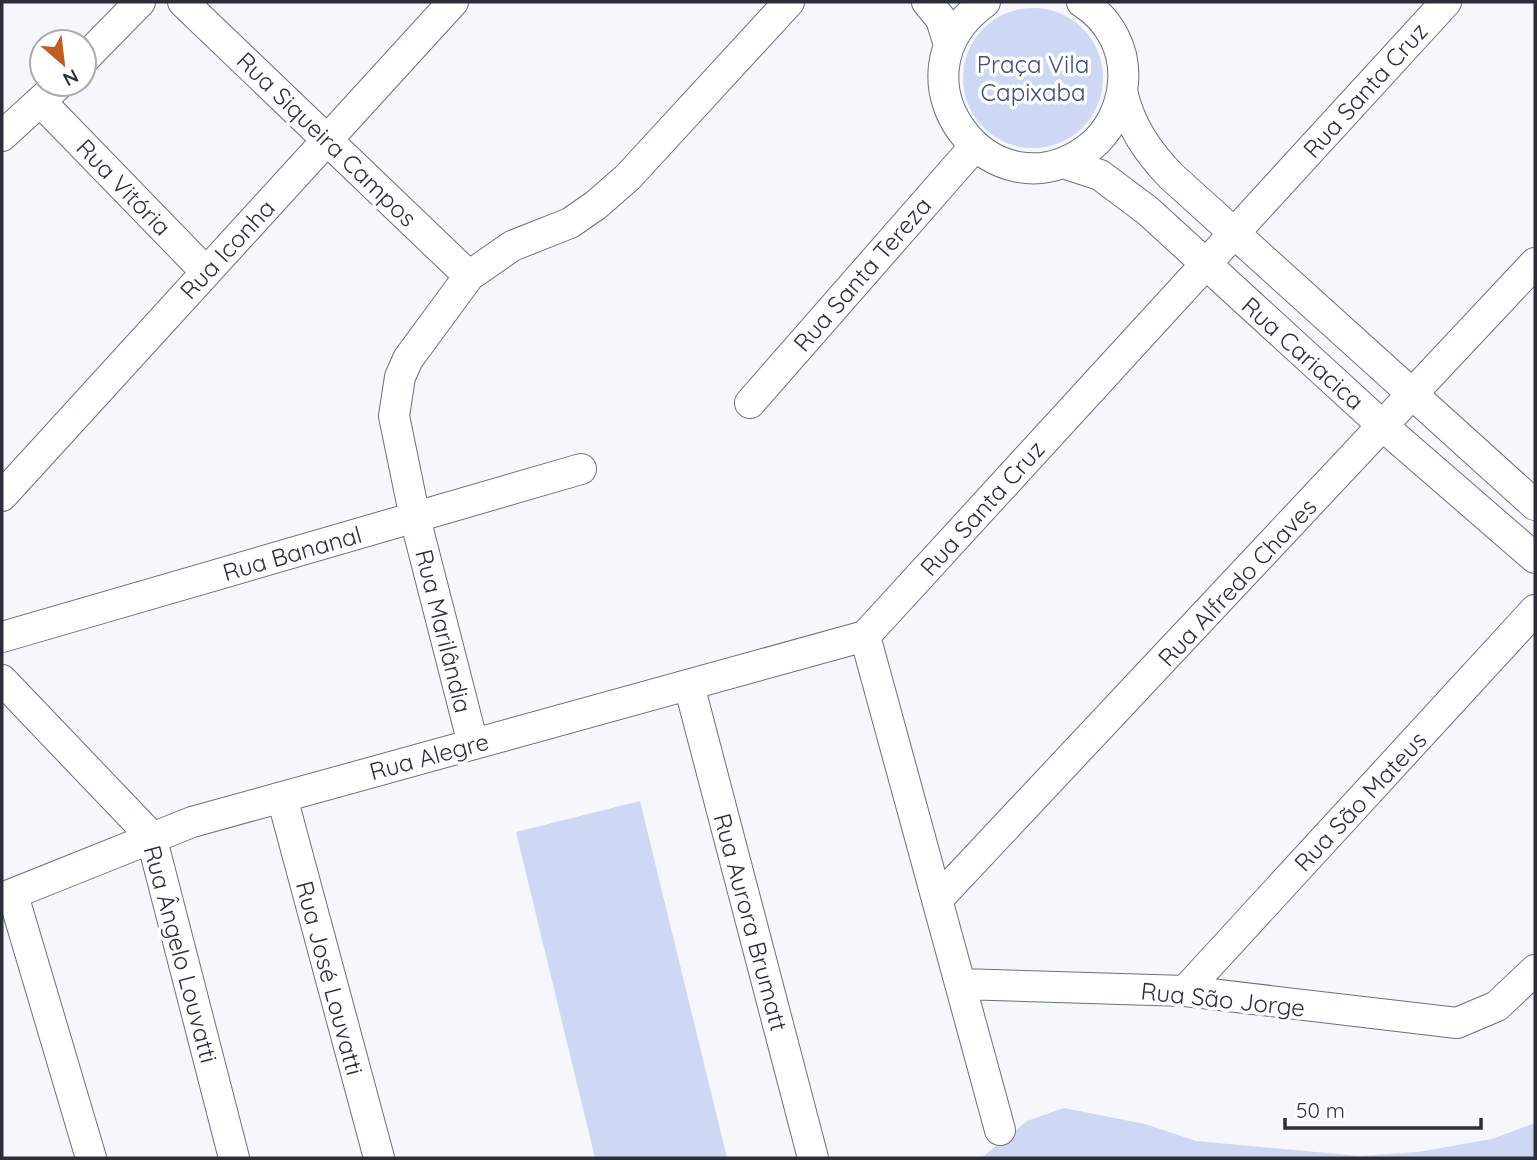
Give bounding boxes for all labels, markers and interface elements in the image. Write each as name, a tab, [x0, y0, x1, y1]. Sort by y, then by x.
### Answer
street label: Rua Santa Cruz	[1296, 16, 1434, 164]
north arrow	[28, 28, 98, 98]
street label: Rua Siqueira Campos	[231, 45, 423, 233]
park label: Praça Vila Capixaba	[977, 49, 1089, 107]
text: N	[59, 64, 83, 92]
street label: Rua Vitória	[70, 132, 178, 242]
street label: Rua Santa Tereza	[787, 190, 937, 358]
street label: Rua Iconha	[173, 193, 281, 305]
street label: Rua Cariacica	[1236, 290, 1370, 416]
street label: Rua Santa Cruz	[913, 434, 1051, 582]
street label: Rua Alfredo Chaves	[1151, 492, 1323, 672]
street label: Rua Bananal	[219, 519, 365, 587]
street label: Rua Marilândia	[409, 546, 479, 716]
street label: Rua São Mateus	[1287, 725, 1433, 877]
street label: Rua Alegre	[366, 726, 492, 786]
street label: Rua Aurora Brumatt	[708, 810, 794, 1034]
street label: Rua Ângelo Louvatti	[138, 842, 224, 1066]
street label: Rua José Louvatti	[290, 878, 370, 1078]
street label: Rua São Jorge	[1139, 975, 1307, 1023]
scale bar	[1285, 1086, 1481, 1130]
text: 50 m	[1296, 1097, 1345, 1123]

